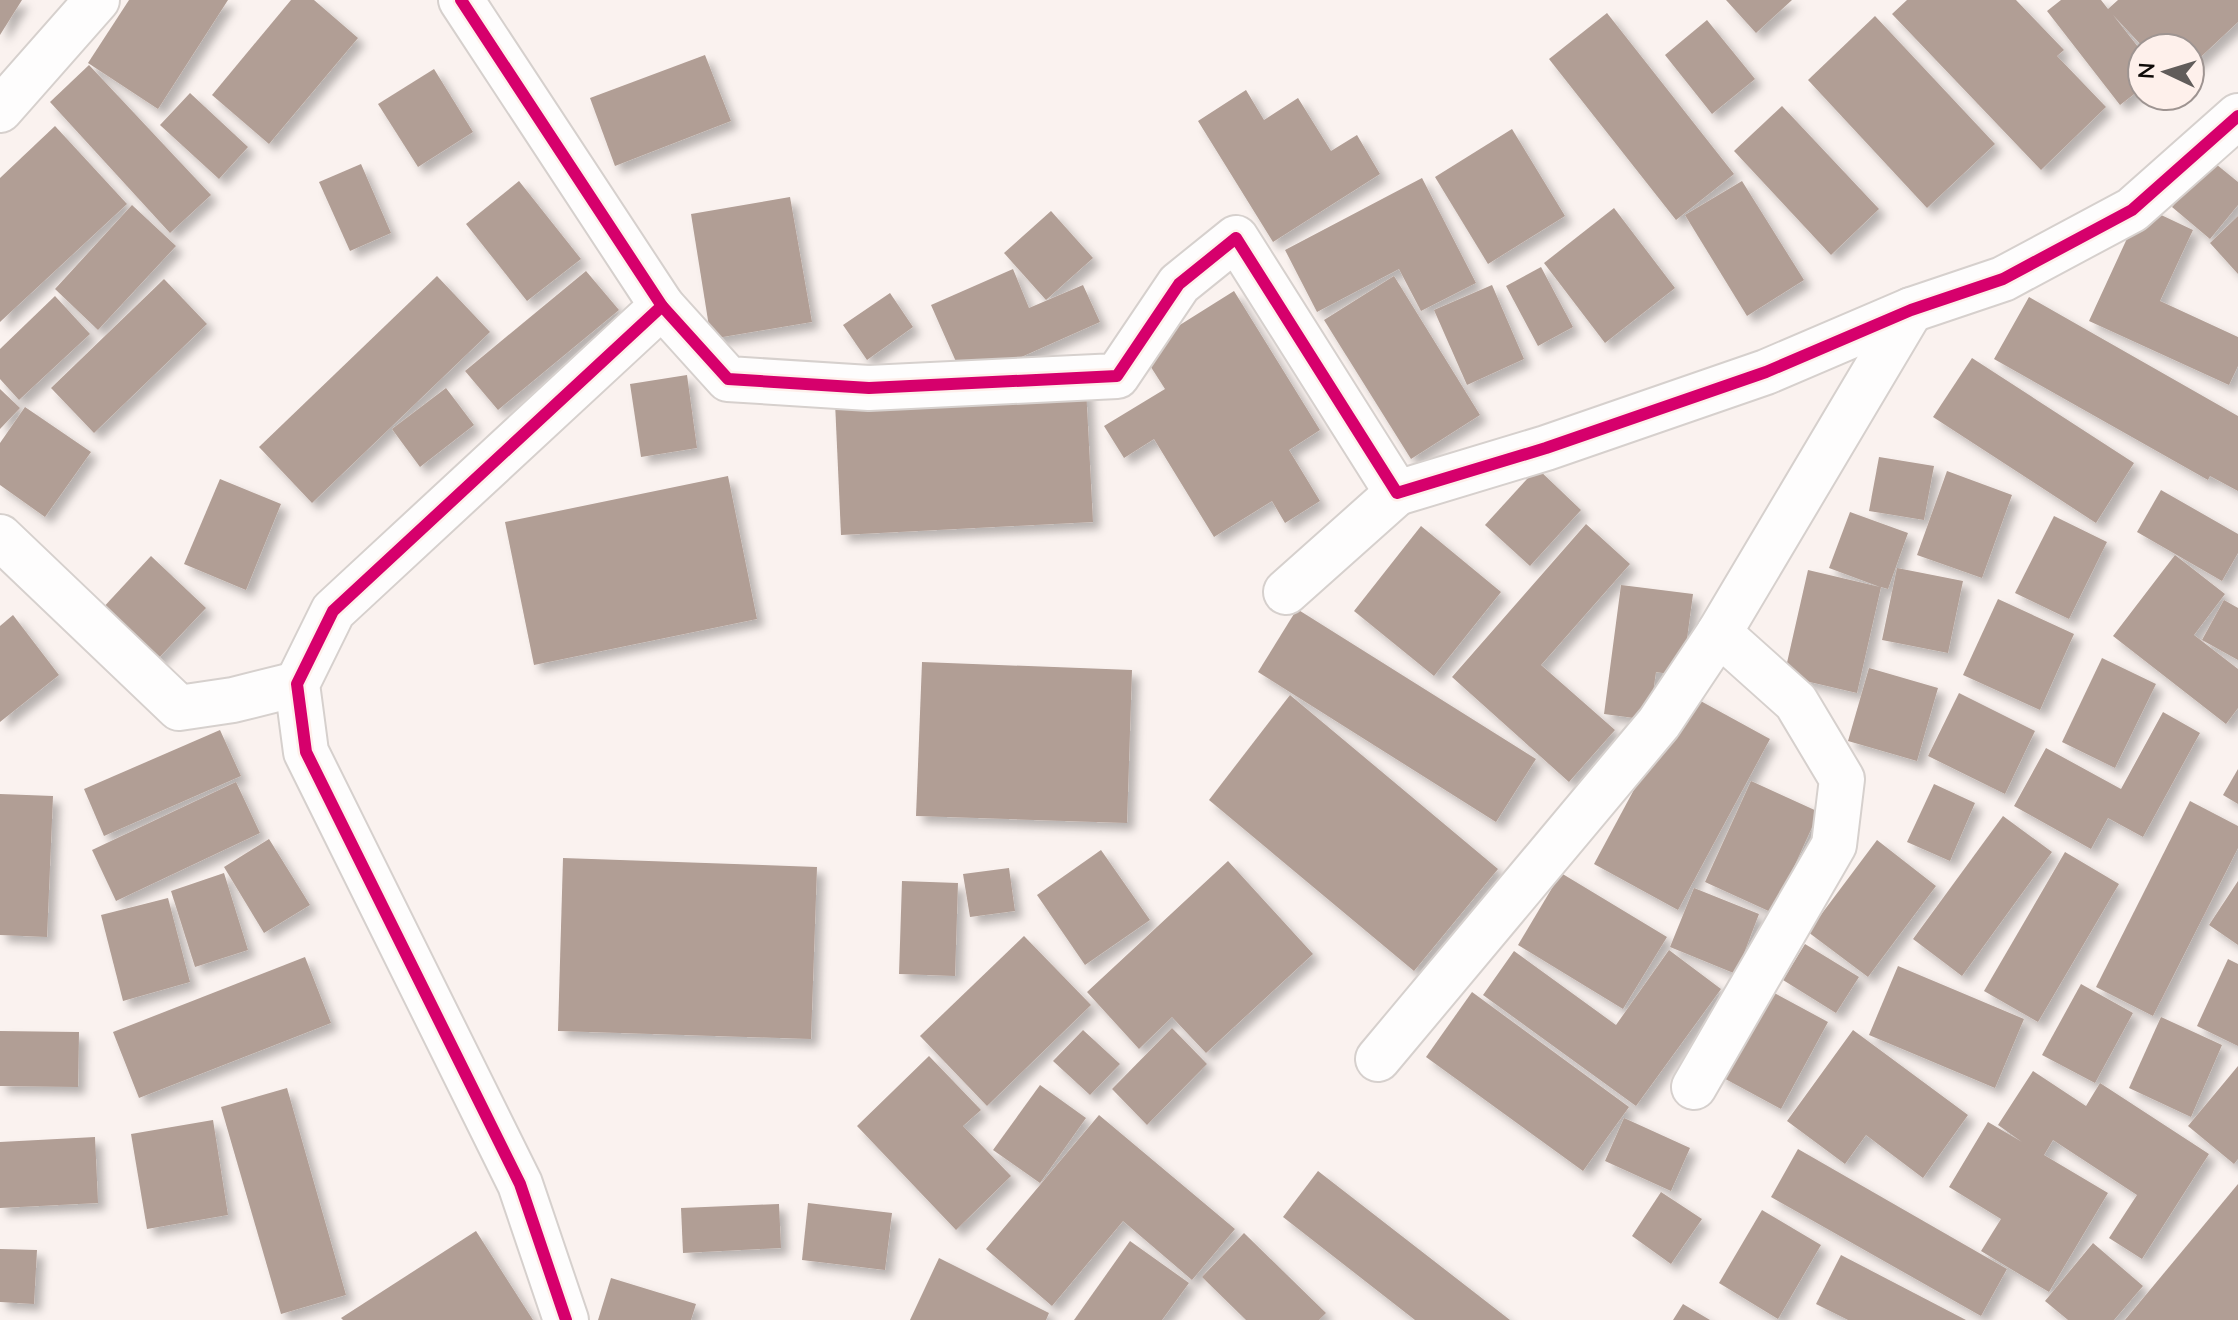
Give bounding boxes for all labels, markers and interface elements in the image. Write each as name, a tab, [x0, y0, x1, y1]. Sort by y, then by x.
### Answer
north arrow	[2126, 32, 2206, 112]
text: N	[2132, 61, 2163, 80]

